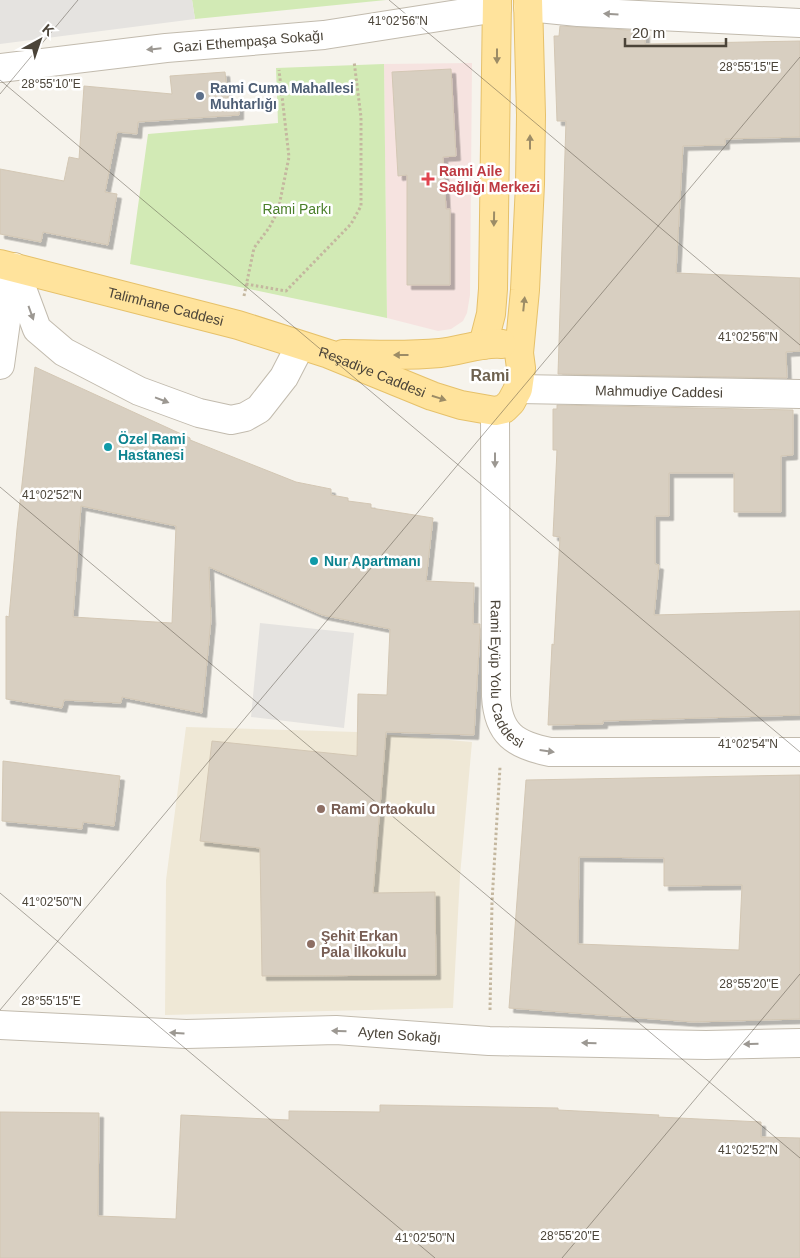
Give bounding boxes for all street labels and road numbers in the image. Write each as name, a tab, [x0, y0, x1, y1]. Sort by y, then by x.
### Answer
street label: Gazi Ethempaşa Sokağı	[173, 27, 324, 55]
street label: Talimhane Caddesi	[106, 284, 225, 329]
street label: Reşadiye Caddesi	[317, 343, 428, 401]
street label: Mahmudiye Caddesi	[595, 382, 723, 401]
street label: Rami Eyüp Yolu Caddesi	[488, 600, 527, 751]
street label: Ayten Sokağı	[358, 1024, 442, 1046]

